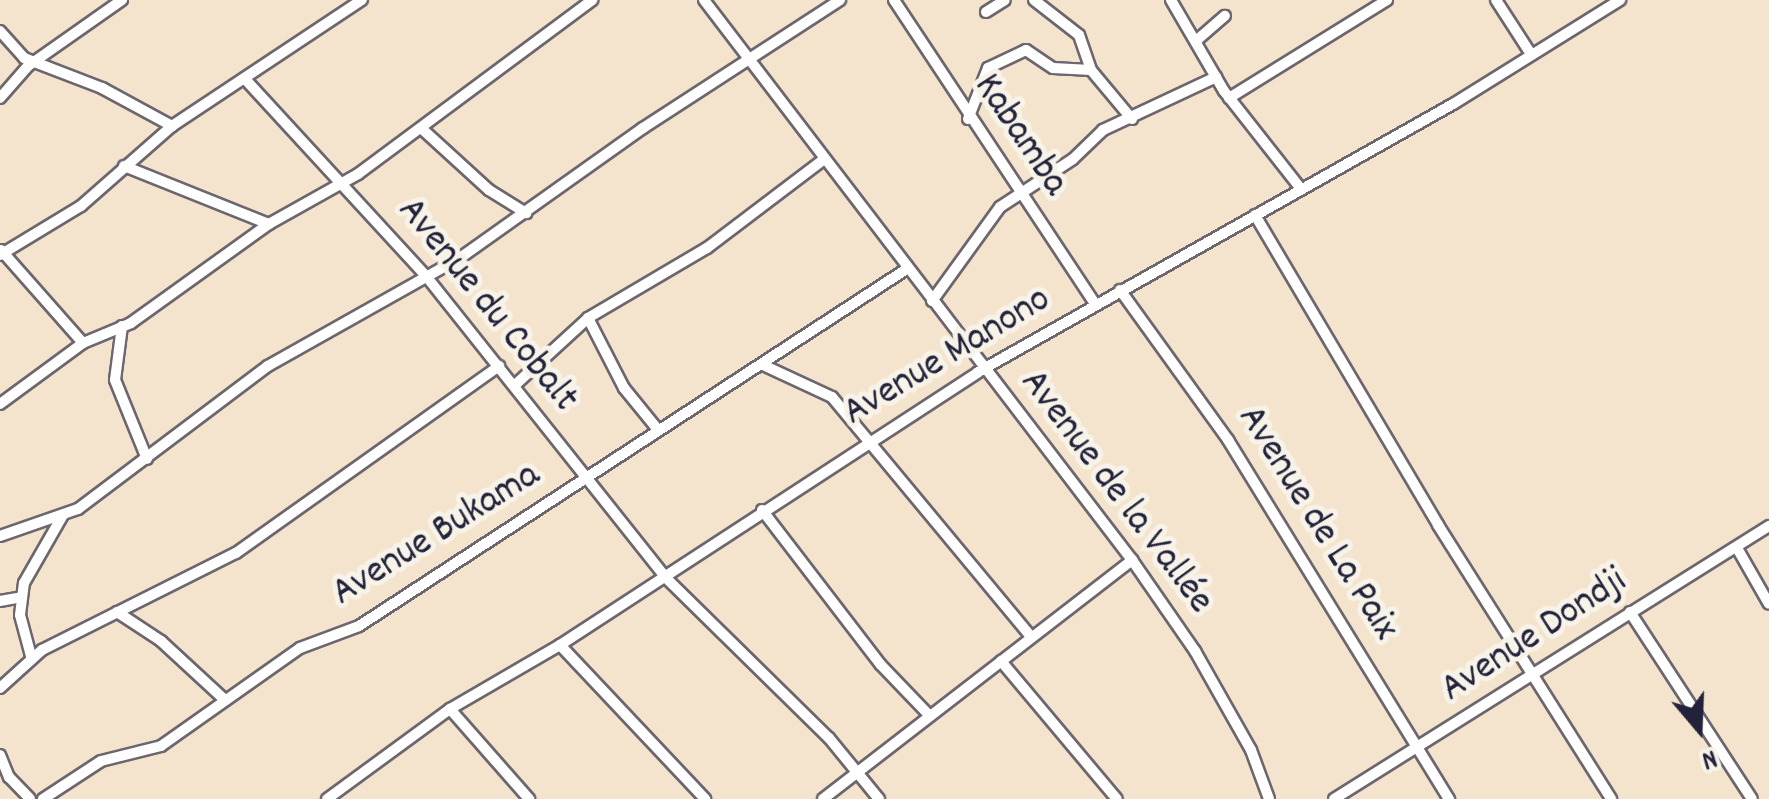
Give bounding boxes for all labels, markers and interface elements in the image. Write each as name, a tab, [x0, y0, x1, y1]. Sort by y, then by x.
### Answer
street label: Kabamba	[961, 66, 1077, 206]
street label: Avenue du Cobalt	[385, 189, 587, 423]
street label: Avenue Manono	[836, 277, 1060, 439]
street label: Avenue de la Vallée	[1008, 361, 1222, 625]
street label: Avenue de La Paix	[1225, 398, 1407, 650]
street label: Avenue Bukama	[324, 453, 550, 619]
street label: Avenue Dondji	[1433, 559, 1637, 715]
north arrow	[1649, 679, 1749, 779]
text: N	[1696, 736, 1722, 779]

